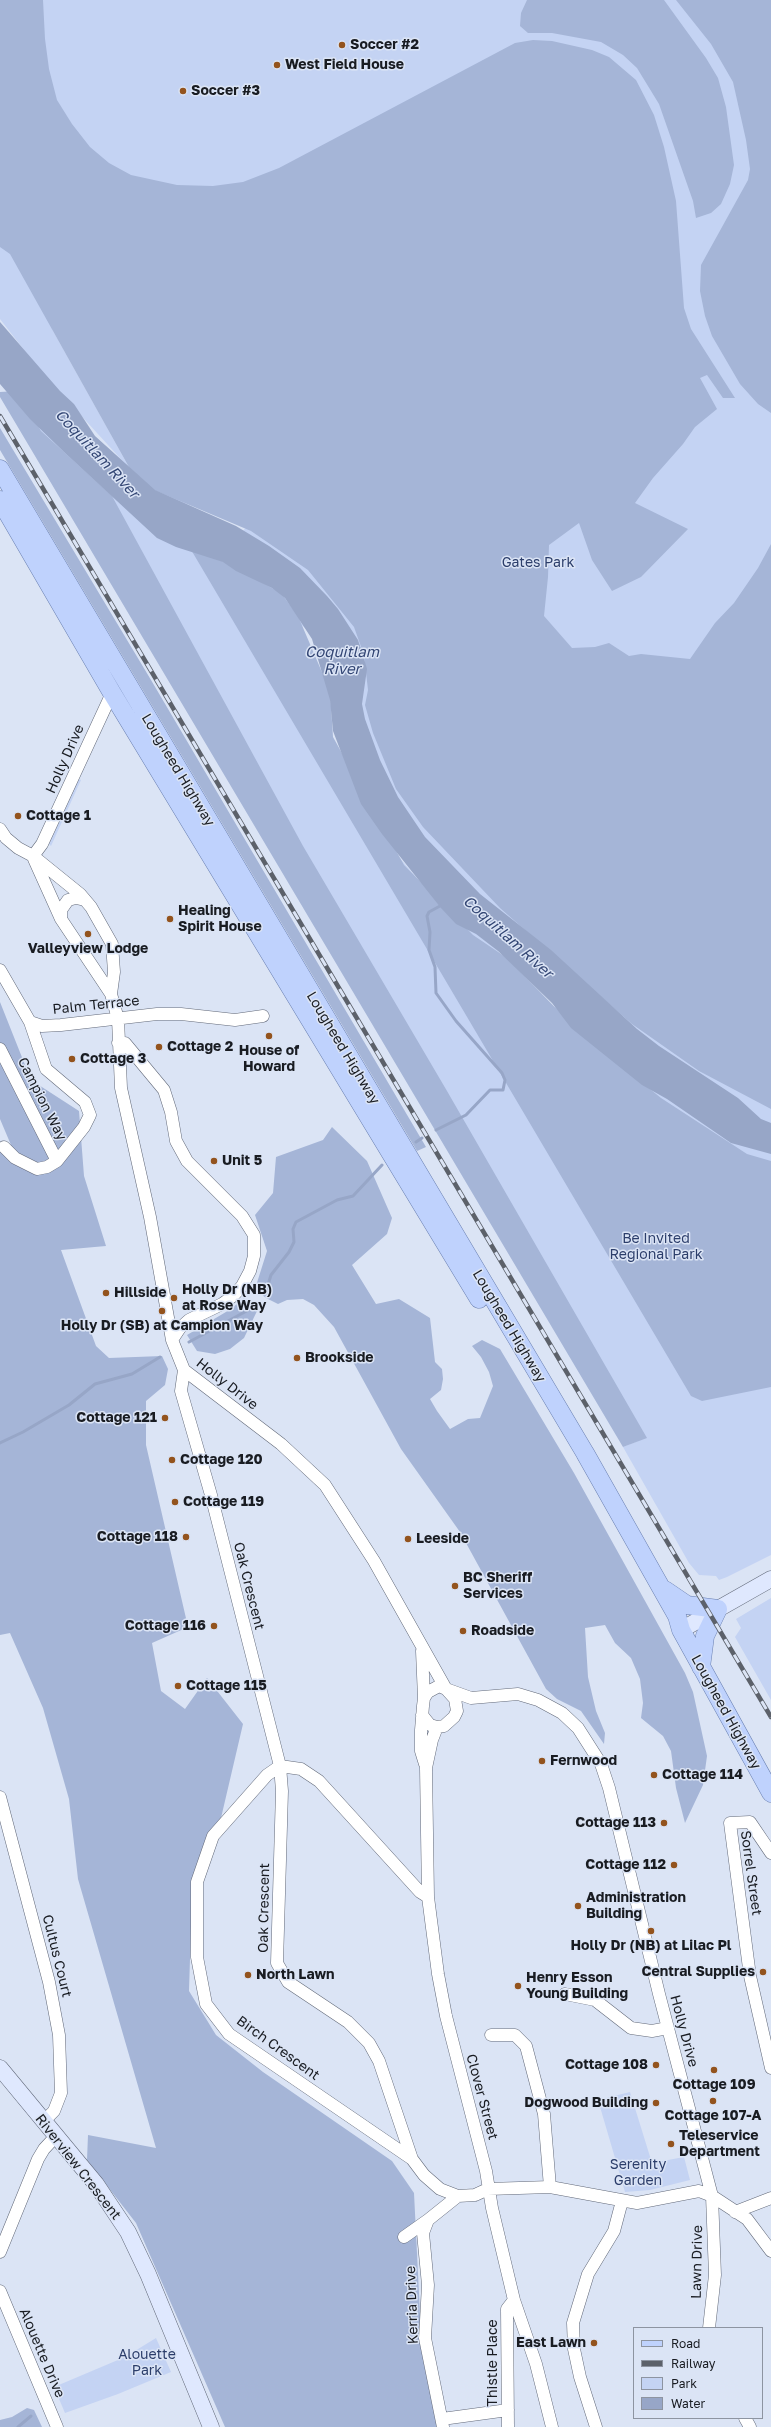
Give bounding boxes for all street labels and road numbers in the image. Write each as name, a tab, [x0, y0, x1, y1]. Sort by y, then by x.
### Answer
street label: Lougheed Highway	[138, 711, 218, 829]
street label: Holly Drive	[42, 722, 88, 796]
street label: Lougheed Highway	[303, 989, 383, 1107]
street label: Palm Terrace	[52, 992, 140, 1018]
street label: Campion Way	[14, 1055, 70, 1143]
street label: Lougheed Highway	[469, 1267, 549, 1385]
street label: Holly Drive	[193, 1355, 261, 1413]
street label: Oak Crescent	[230, 1540, 268, 1632]
street label: Lougheed Highway	[688, 1652, 764, 1772]
street label: Sorrel Street	[737, 1829, 765, 1917]
street label: Oak Crescent	[255, 1863, 273, 1953]
street label: Cultus Court	[39, 1913, 75, 1999]
street label: Holly Drive	[666, 1993, 702, 2069]
street label: Birch Crescent	[233, 2012, 323, 2084]
street label: Clover Street	[462, 2052, 502, 2142]
street label: Riverview Crescent	[32, 2111, 124, 2223]
street label: Lawn Drive	[688, 2225, 706, 2299]
street label: Kerria Drive	[402, 2266, 422, 2344]
street label: Alouette Drive	[16, 2306, 68, 2400]
street label: Thistle Place	[485, 2319, 501, 2407]

